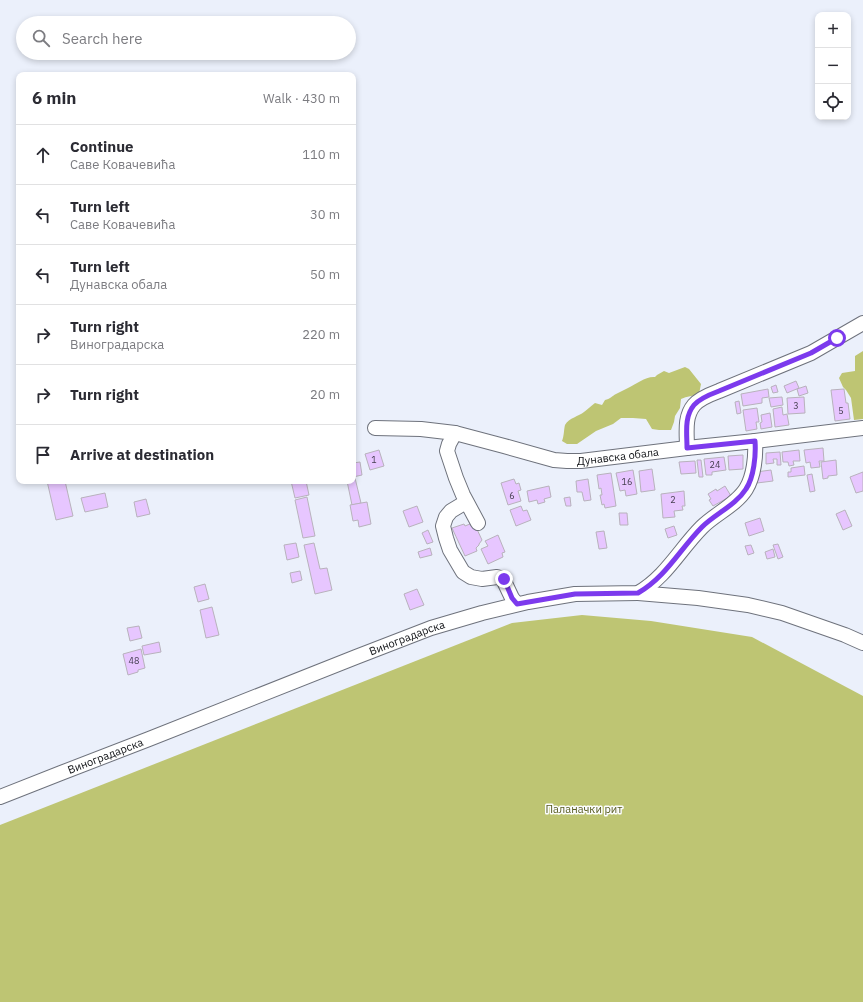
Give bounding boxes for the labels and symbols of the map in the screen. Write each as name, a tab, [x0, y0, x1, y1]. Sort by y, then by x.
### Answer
route start	[828, 329, 846, 347]
house number: 3	[793, 400, 799, 411]
house number: 5	[838, 405, 844, 416]
street label: Дунавска обала	[577, 445, 660, 468]
house number: 1	[371, 454, 377, 465]
house number: 24	[710, 459, 720, 470]
house number: 16	[622, 476, 632, 487]
house number: 6	[509, 490, 515, 501]
house number: 2	[670, 494, 676, 505]
route end	[495, 570, 513, 588]
street label: Виноградарска	[367, 617, 446, 658]
house number: 48	[129, 655, 139, 666]
street label: Виноградарска	[65, 735, 145, 777]
park label: Паланачки рит	[546, 802, 623, 816]

